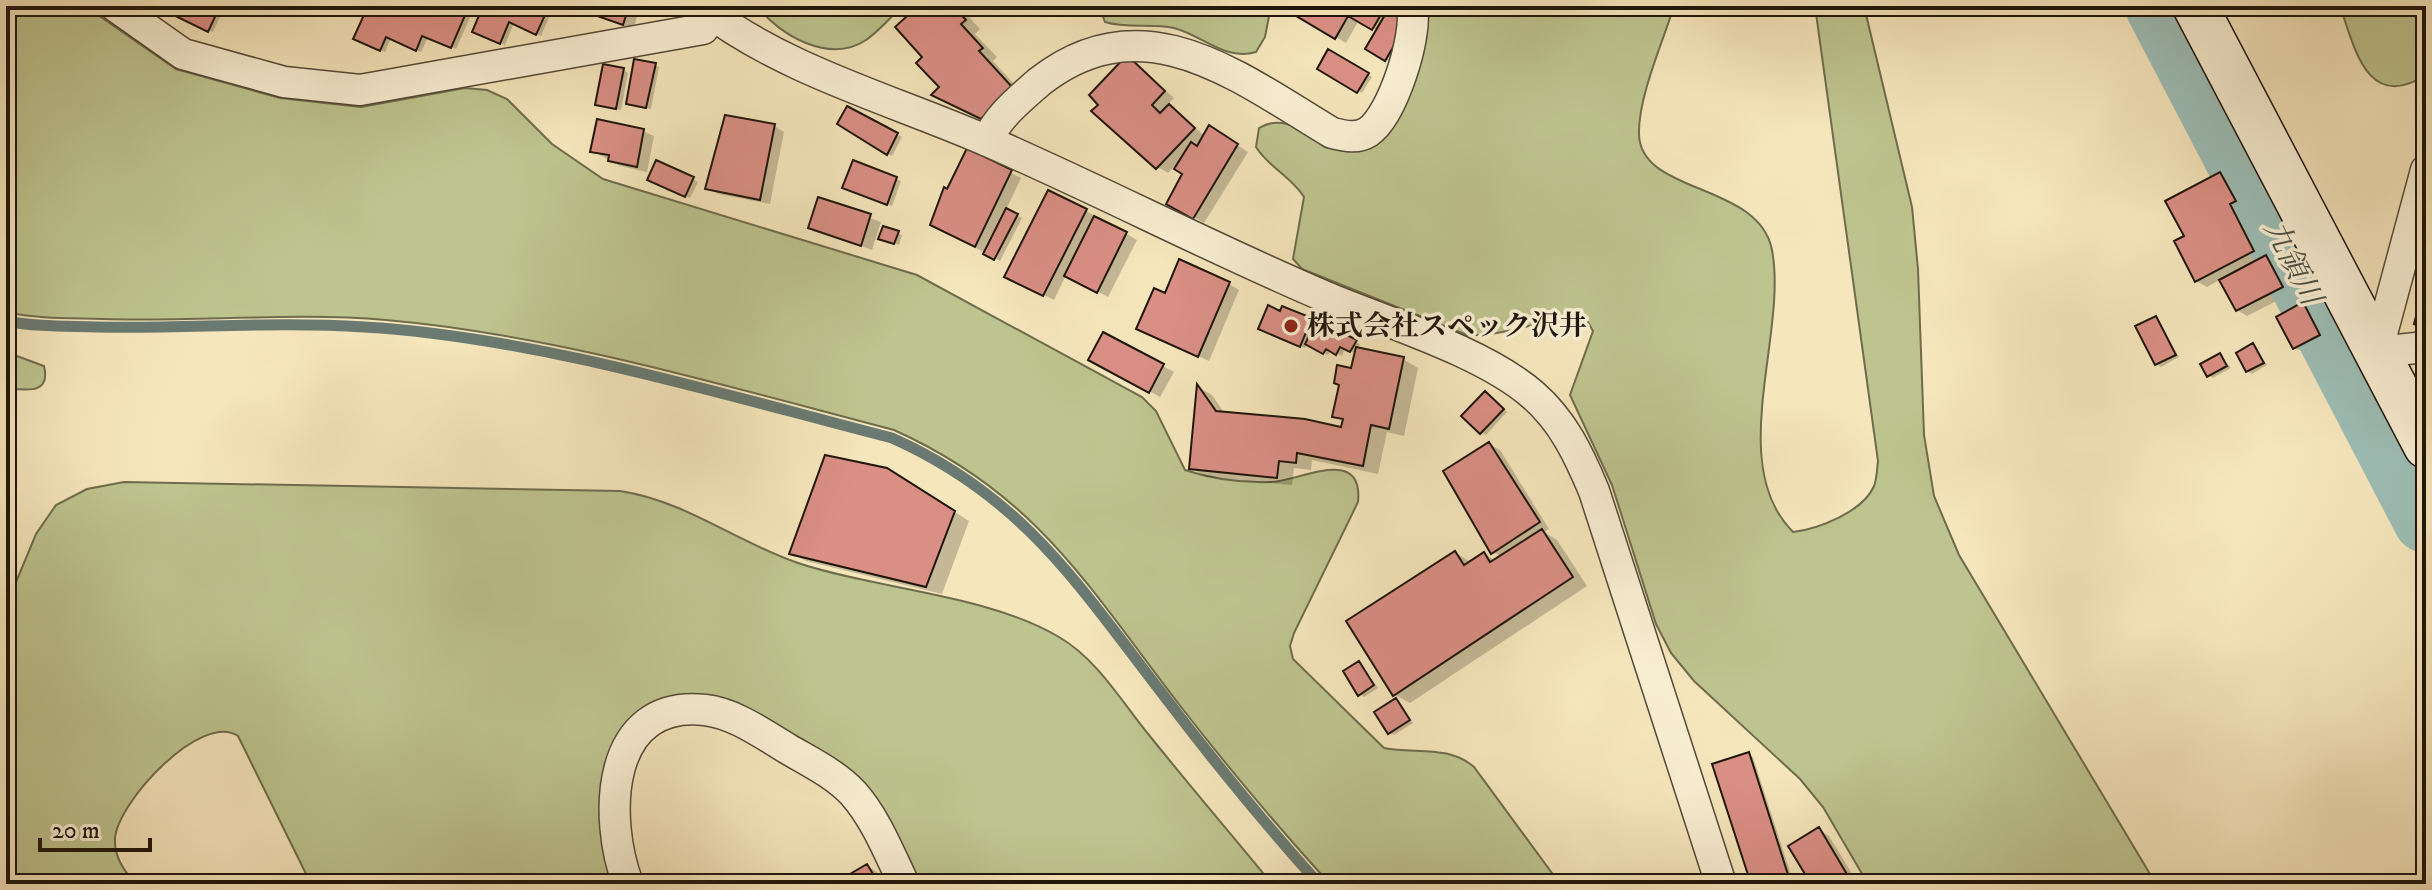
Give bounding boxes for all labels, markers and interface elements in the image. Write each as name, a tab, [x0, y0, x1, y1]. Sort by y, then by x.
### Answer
water label: 九領川	[2255, 215, 2330, 314]
place label: 株式会社スペック沢井	[1307, 309, 1587, 344]
marker: 株式会社スペック沢井	[1282, 317, 1300, 335]
scale bar	[40, 802, 150, 852]
text: 20 m	[52, 816, 100, 846]

